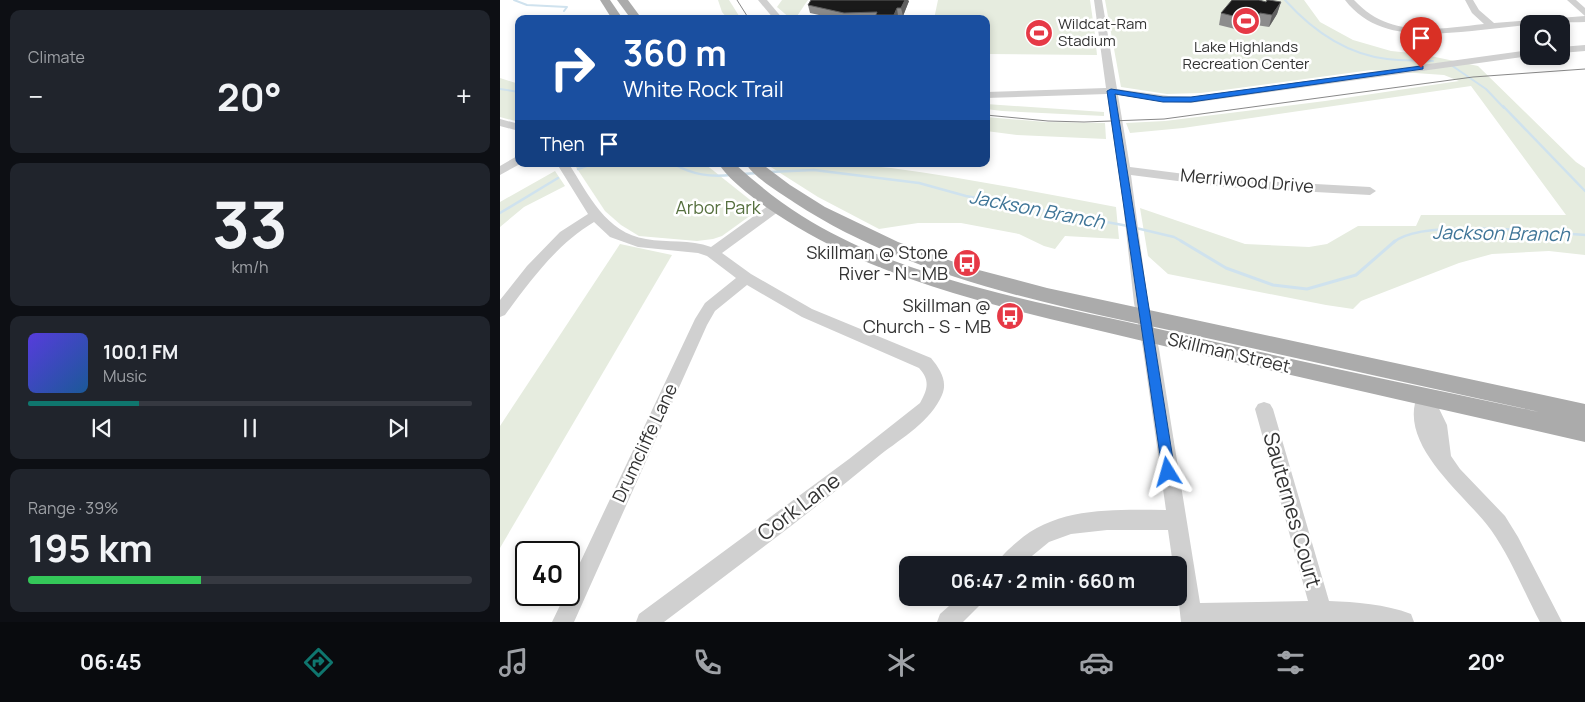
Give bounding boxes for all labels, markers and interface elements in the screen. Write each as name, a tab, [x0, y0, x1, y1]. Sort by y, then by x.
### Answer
sports icon: Lake Highlands Recreation Center	[1231, 6, 1261, 36]
place label: Wildcat-Ram Stadium	[1058, 13, 1147, 51]
map controls	[1520, 15, 1570, 65]
button: search	[1520, 15, 1570, 65]
pin	[1400, 17, 1442, 68]
sports icon: Wildcat-Ram Stadium	[1024, 18, 1054, 48]
icon: arrive	[1407, 24, 1435, 52]
text: 360 m	[623, 29, 727, 77]
icon: right	[540, 35, 605, 100]
place label: Lake Highlands Recreation Center	[1182, 36, 1310, 74]
text: Climate	[28, 46, 85, 68]
text: 20°	[217, 70, 282, 122]
text: White Rock Trail	[623, 74, 784, 104]
text: −	[28, 77, 43, 115]
text: +	[456, 77, 472, 115]
icon: arrive	[595, 130, 623, 158]
text: Then	[540, 131, 585, 157]
street label: Merriwood Drive	[1179, 162, 1315, 198]
text: 33	[212, 179, 288, 268]
water label: Jackson Branch	[967, 183, 1107, 235]
park label: Arbor Park	[675, 195, 762, 219]
water label: Jackson Branch	[1432, 219, 1570, 247]
place label: Skillman @ Stone River - N - MB	[806, 240, 948, 285]
bus stop icon: Skillman @ Stone River - N - MB	[952, 248, 982, 278]
text: km/h	[231, 256, 269, 278]
place label: Skillman @ Church - S - MB	[863, 293, 991, 338]
bus stop icon: Skillman @ Church - S - MB	[995, 301, 1025, 331]
street label: Skillman Street	[1166, 326, 1293, 378]
text: 100.1 FM	[103, 339, 178, 365]
text: Music	[103, 365, 147, 387]
street label: Drumcliffe Lane	[606, 379, 682, 506]
icon: previous	[88, 414, 116, 442]
icon: pause	[236, 414, 264, 442]
icon: next	[384, 414, 412, 442]
street label: Sauternes Court	[1257, 429, 1329, 591]
position arrow	[1141, 445, 1193, 497]
street label: Cork Lane	[751, 466, 845, 546]
text: Range · 39%	[28, 497, 119, 519]
text: 195 km	[28, 521, 153, 573]
speed limit sign: 40	[515, 541, 580, 606]
text: 06:47 · 2 min · 660 m	[951, 568, 1135, 594]
icon: directions	[301, 645, 336, 680]
icon: music	[496, 645, 531, 680]
icon: phone	[690, 645, 725, 680]
icon: climate	[884, 645, 919, 680]
icon: car	[1079, 645, 1114, 680]
icon: filters	[1273, 645, 1308, 680]
text: 06:45	[80, 647, 142, 677]
text: 20°	[1468, 647, 1505, 677]

